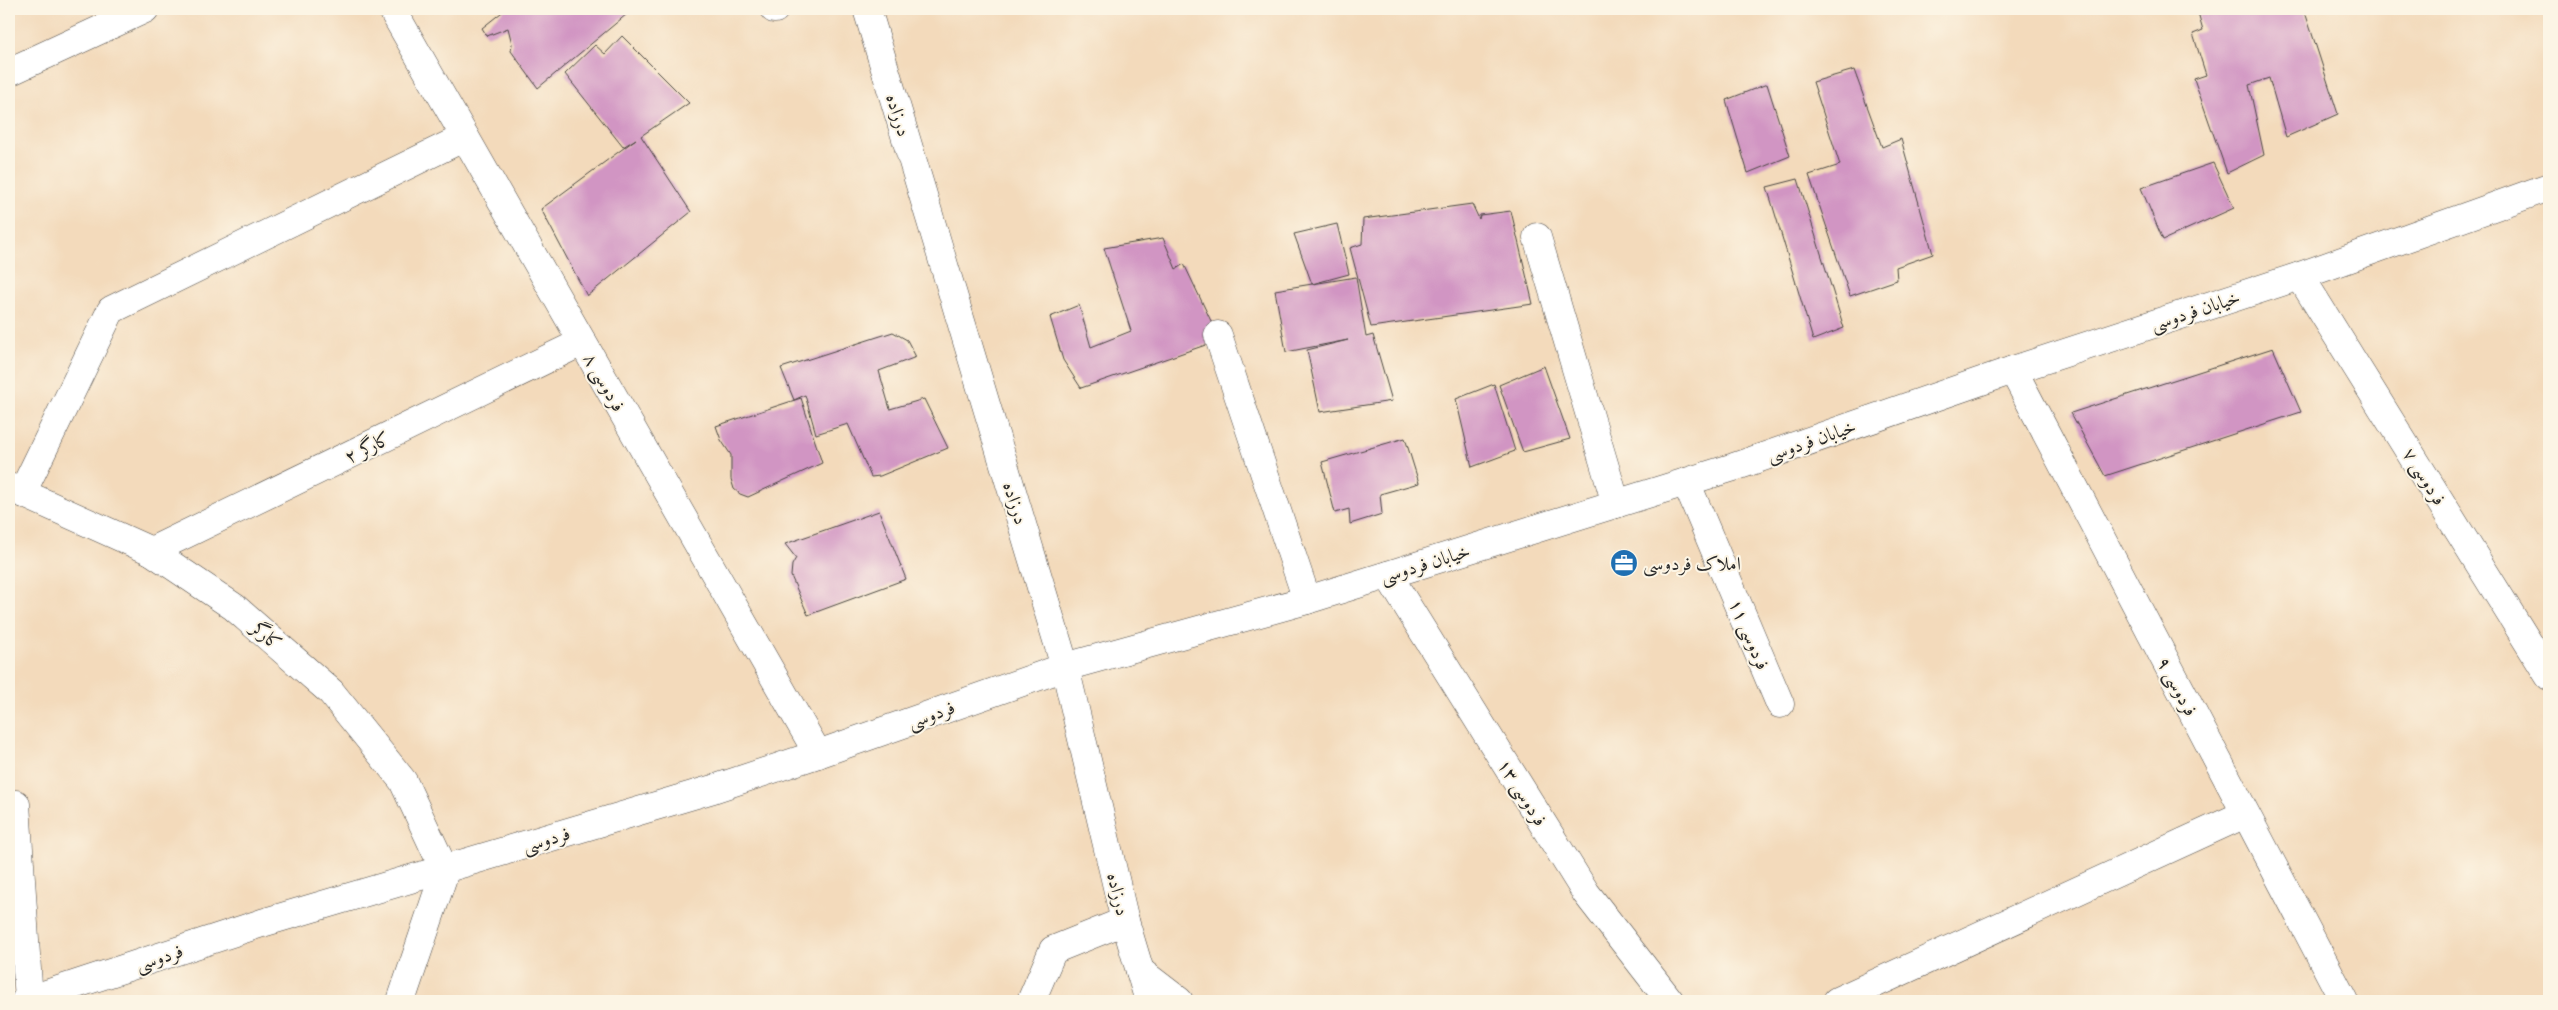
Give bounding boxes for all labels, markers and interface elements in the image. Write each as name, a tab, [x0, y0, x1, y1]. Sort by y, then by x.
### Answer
street label: درزاده	[880, 91, 916, 140]
street label: خیابان فردوسی	[2147, 285, 2244, 338]
street label: فردوسی ۸	[577, 349, 630, 417]
street label: خیابان فردوسی	[1763, 414, 1860, 468]
street label: کارگر ۲	[340, 426, 394, 469]
street label: فردوسی ۷	[2396, 443, 2451, 510]
street label: درزاده	[997, 479, 1033, 528]
street label: خیابان فردوسی	[1377, 539, 1474, 590]
office icon: املاک فردوسی	[1609, 548, 1639, 578]
place label: املاک فردوسی	[1643, 552, 1741, 577]
street label: فردوسی ۱۱	[1722, 595, 1775, 674]
street label: کارگر	[245, 614, 287, 656]
street label: فردوسی ۹	[2151, 653, 2203, 721]
street label: فردوسی	[904, 695, 959, 735]
street label: فردوسی ۱۳	[1491, 754, 1552, 831]
street label: فردوسی	[520, 821, 573, 860]
street label: درزاده	[1101, 870, 1135, 918]
street label: فردوسی	[132, 939, 186, 978]

